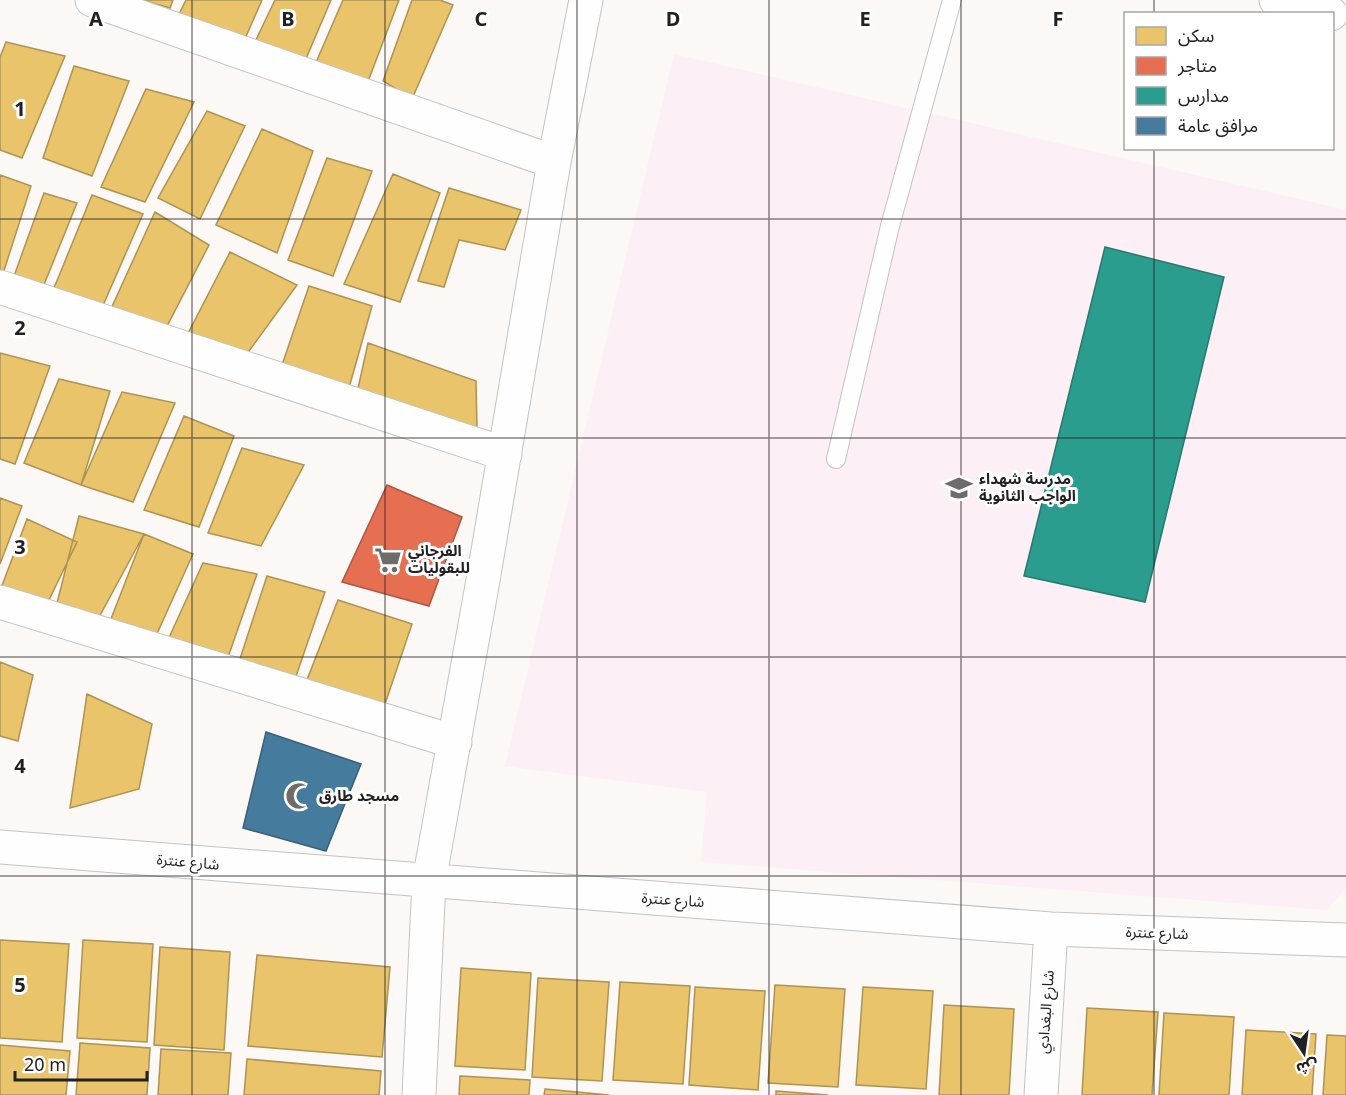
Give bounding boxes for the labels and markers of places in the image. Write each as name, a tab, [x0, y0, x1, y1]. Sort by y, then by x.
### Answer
place label: مدرسة شهداء الواجب الثانوية	[979, 468, 1076, 505]
school or university icon: مدرسة شهداء الواجب الثانوية	[944, 473, 974, 503]
place label: الفرجاني للبقوليات	[408, 540, 470, 577]
supermarket icon: الفرجاني للبقوليات	[373, 545, 403, 575]
mosque icon: مسجد طارق	[284, 781, 314, 811]
place label: مسجد طارق	[319, 785, 399, 805]

